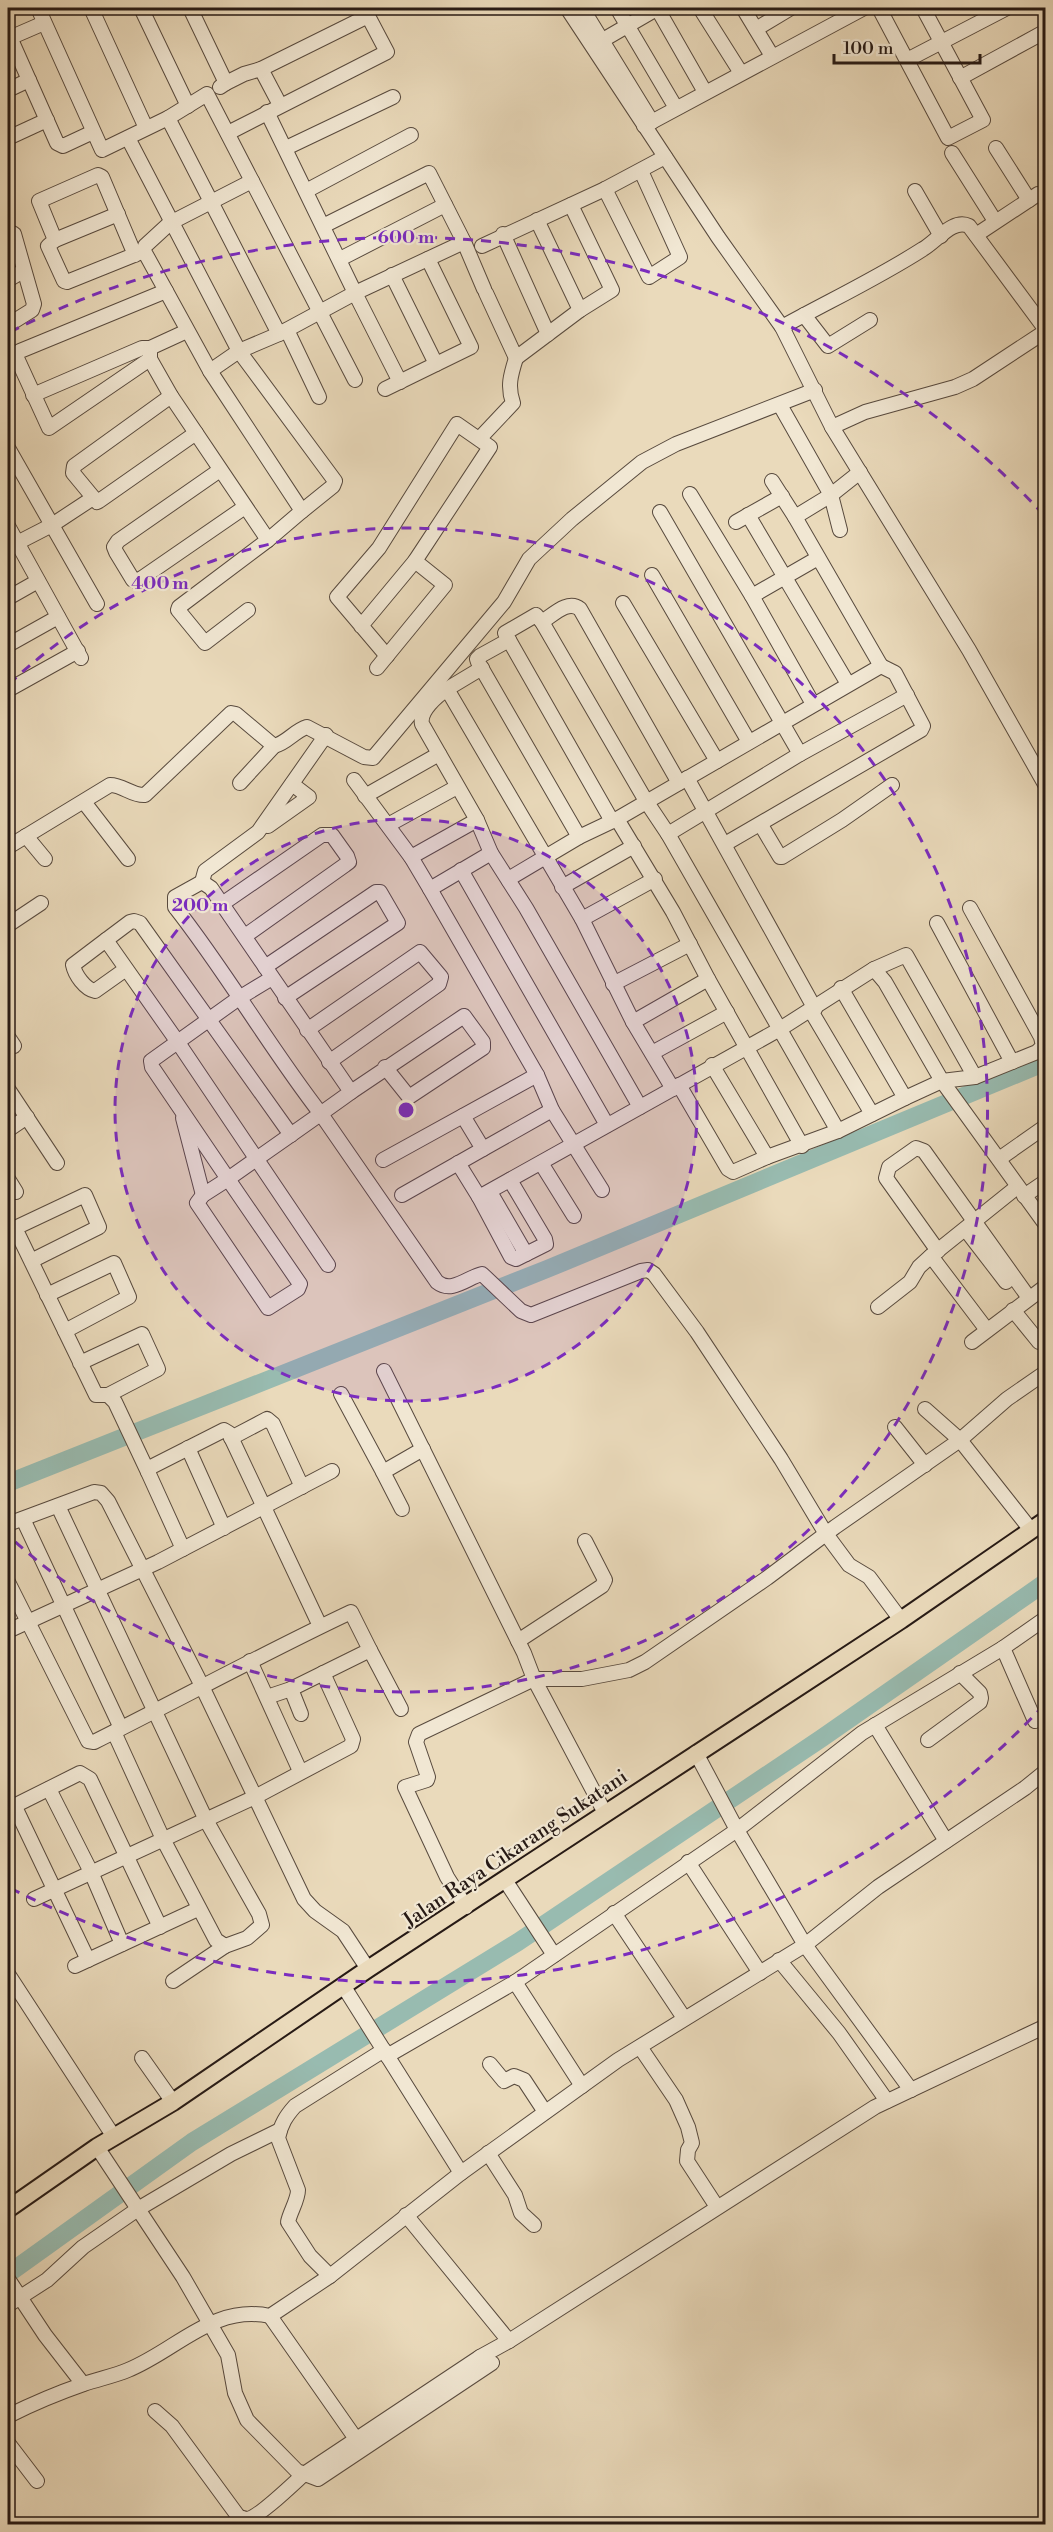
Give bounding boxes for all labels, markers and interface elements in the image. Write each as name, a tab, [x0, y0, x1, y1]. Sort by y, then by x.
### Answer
scale bar	[834, 27, 980, 65]
text: 100 m	[843, 37, 894, 60]
text: 600 m	[378, 226, 435, 249]
text: 400 m	[131, 572, 189, 595]
text: 200 m	[172, 894, 229, 917]
centre of rings	[396, 1100, 416, 1120]
street label: Jalan Raya Cikarang Sukatani	[398, 1764, 633, 1934]

